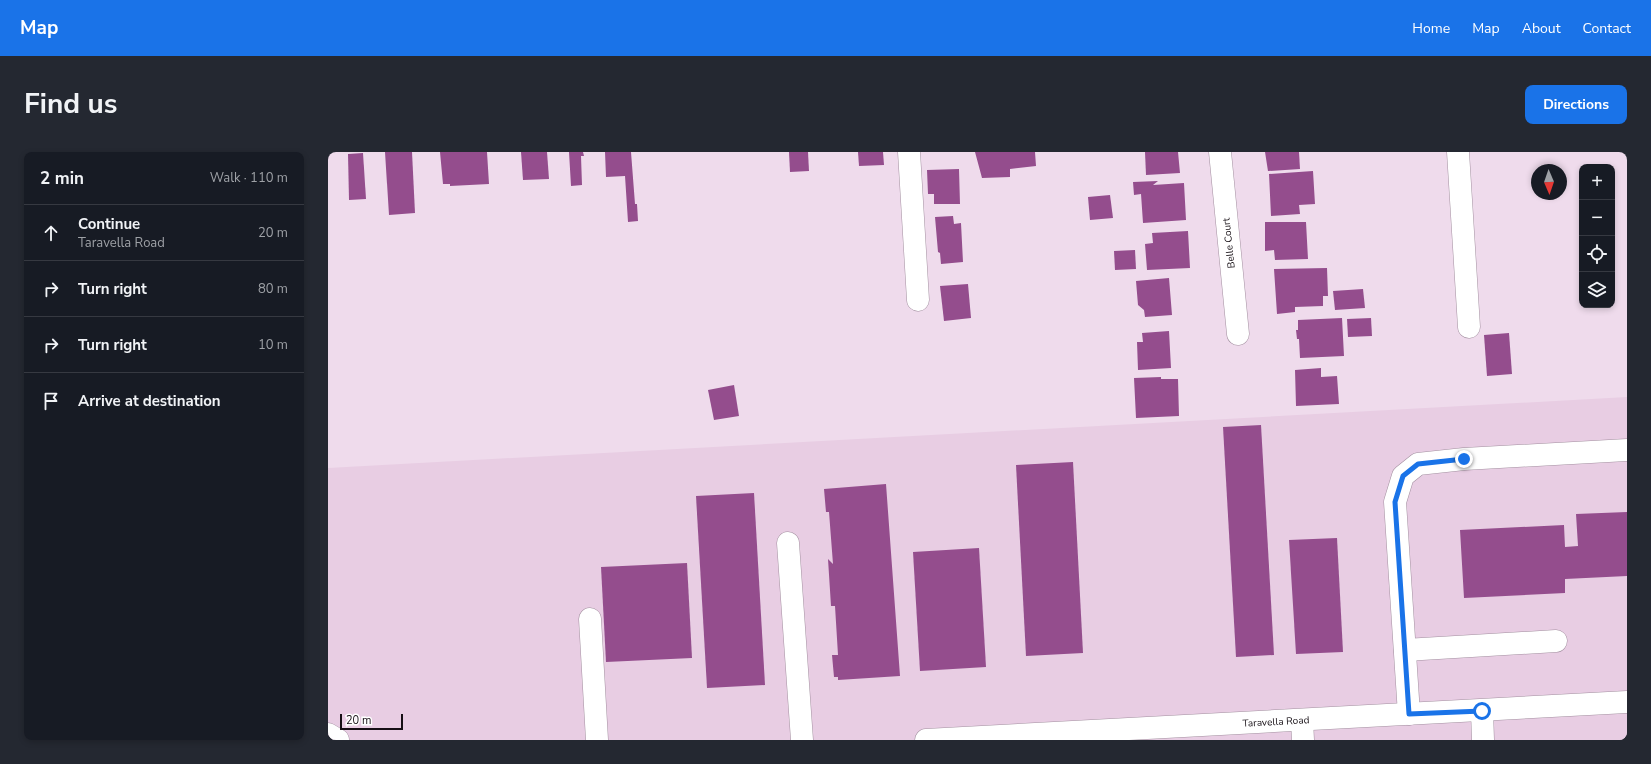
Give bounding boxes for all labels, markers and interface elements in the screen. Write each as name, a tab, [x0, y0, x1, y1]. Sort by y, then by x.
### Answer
text: Map	[20, 15, 58, 41]
text: Home	[1412, 19, 1450, 38]
text: Map	[1472, 19, 1500, 38]
text: About	[1522, 19, 1561, 38]
text: Contact	[1583, 19, 1631, 38]
text: Find us	[24, 85, 118, 123]
button: Directions	[1525, 85, 1627, 124]
north arrow	[1531, 164, 1567, 200]
map controls	[1579, 164, 1615, 308]
button: +	[1579, 164, 1615, 200]
text: 2 min	[40, 167, 84, 190]
text: Walk · 110 m	[210, 169, 288, 187]
button: −	[1579, 200, 1615, 236]
text: Continue	[78, 214, 140, 234]
street label: Belle Court	[1219, 217, 1239, 269]
icon: ahead	[40, 222, 62, 244]
text: 20 m	[258, 224, 288, 242]
text: Taravella Road	[78, 234, 165, 252]
button: locate	[1579, 236, 1615, 272]
button: layers	[1579, 272, 1615, 308]
icon: right	[40, 278, 62, 300]
text: Turn right	[78, 279, 147, 299]
text: 80 m	[258, 280, 288, 298]
icon: right	[40, 334, 62, 356]
text: Turn right	[78, 335, 147, 355]
text: 10 m	[258, 336, 288, 354]
icon: arrive	[40, 390, 62, 412]
text: Arrive at destination	[78, 391, 221, 411]
route end	[1455, 450, 1473, 468]
route start	[1473, 702, 1491, 720]
scale bar	[340, 712, 403, 731]
text: 20 m	[346, 713, 371, 728]
street label: Taravella Road	[1242, 713, 1310, 731]

